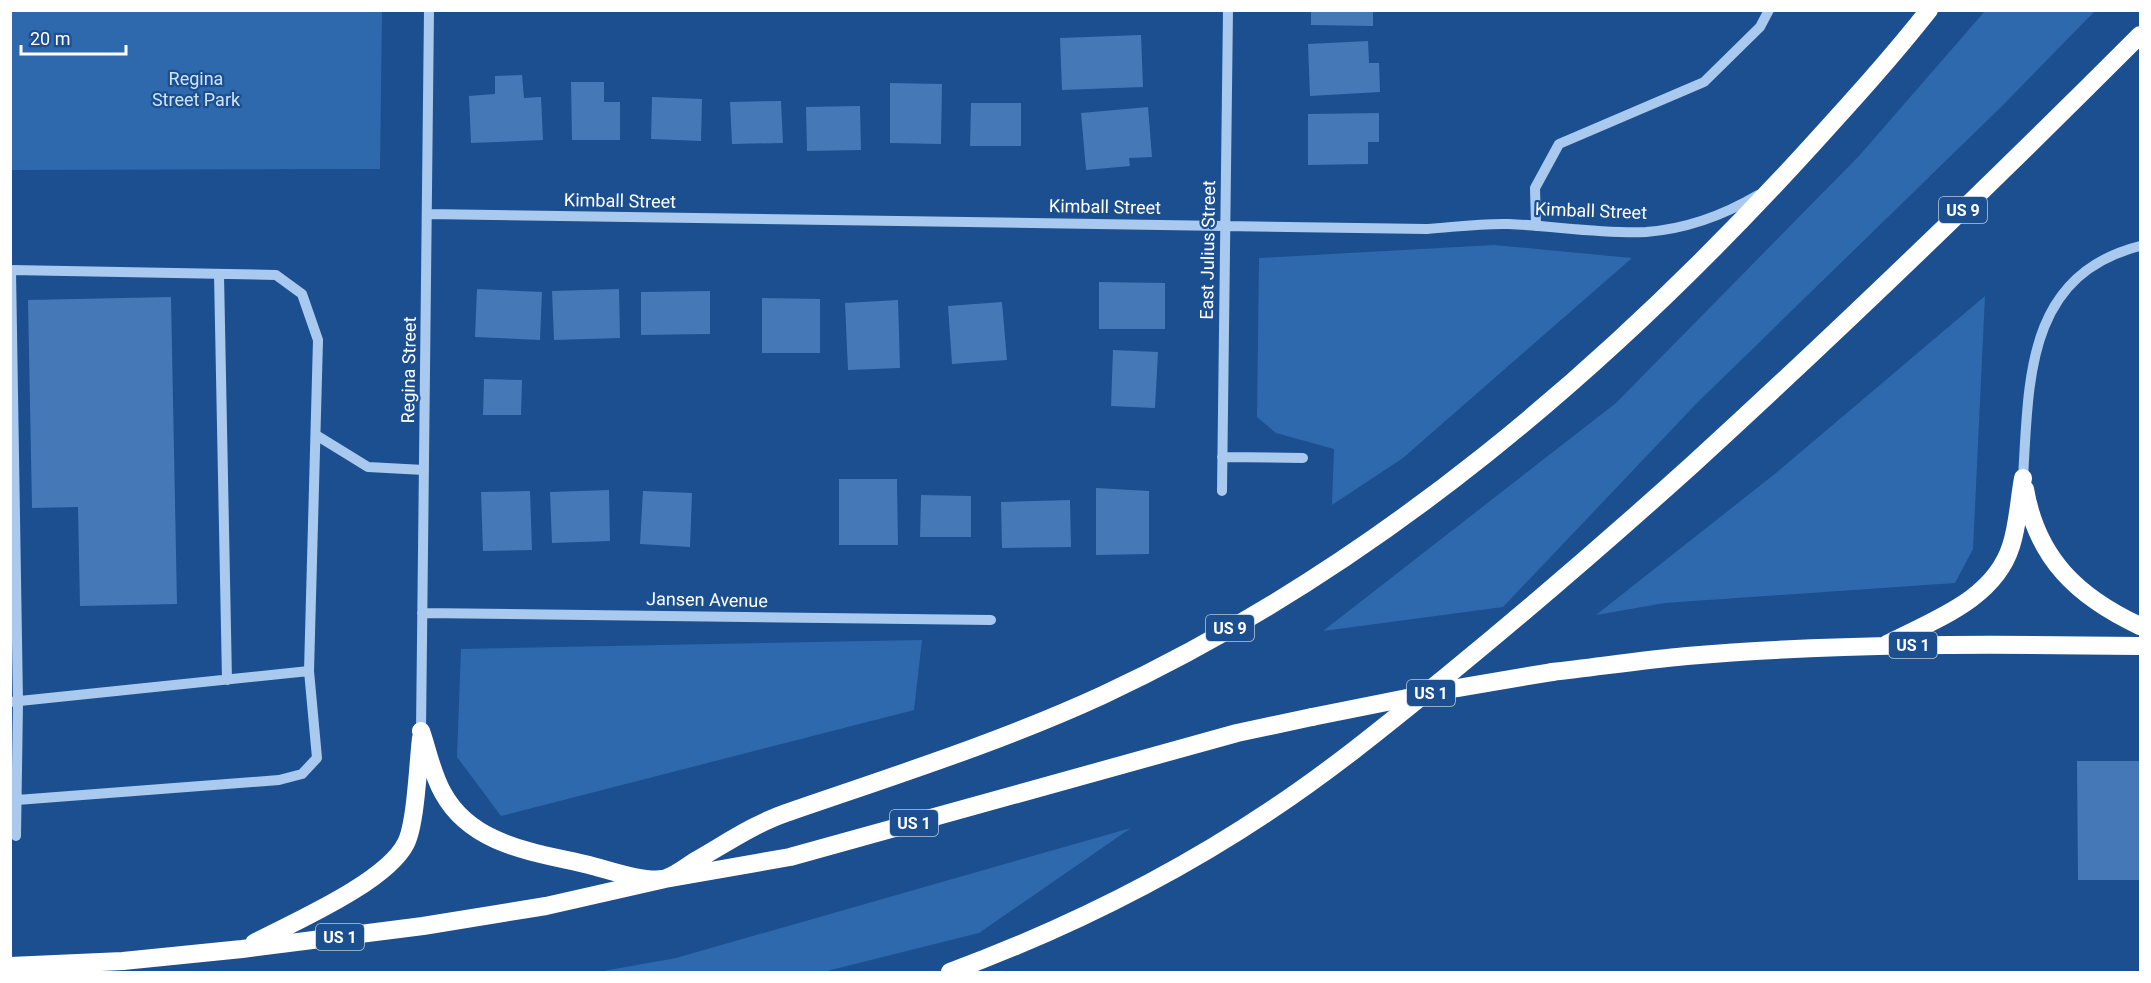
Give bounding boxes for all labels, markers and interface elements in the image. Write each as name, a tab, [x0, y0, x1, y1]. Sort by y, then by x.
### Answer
scale bar	[21, 18, 126, 56]
text: 20 m	[30, 28, 70, 49]
park label: Regina Street Park	[152, 68, 241, 110]
street label: East Julius Street	[1196, 180, 1219, 320]
street label: Kimball Street	[564, 189, 676, 212]
street label: Kimball Street	[1049, 195, 1161, 218]
road number: US 9	[1939, 197, 1987, 223]
street label: Kimball Street	[1535, 198, 1647, 223]
street label: Regina Street	[397, 316, 420, 424]
street label: Jansen Avenue	[646, 588, 768, 611]
road number: US 9	[1206, 615, 1254, 641]
road number: US 1	[1889, 632, 1937, 658]
road number: US 1	[1407, 680, 1455, 706]
road number: US 1	[890, 810, 938, 836]
road number: US 1	[316, 924, 364, 950]

